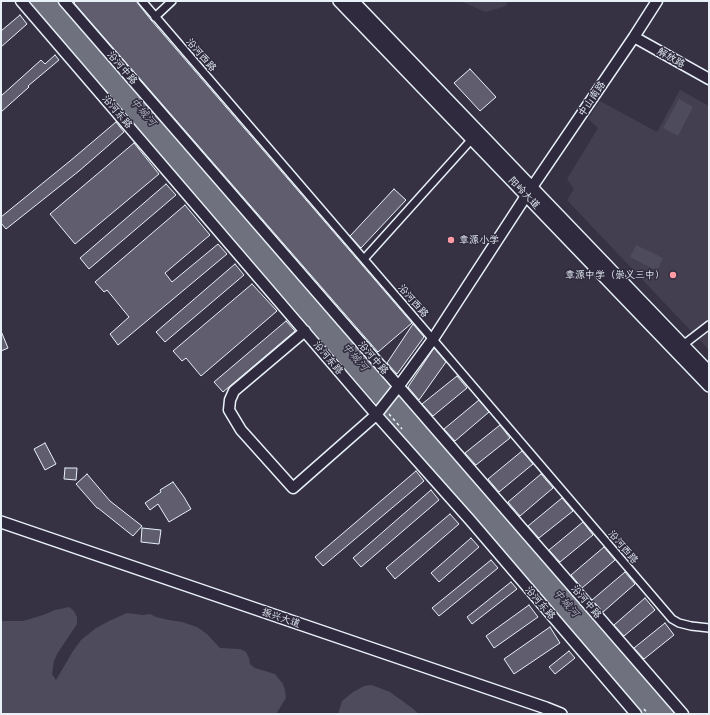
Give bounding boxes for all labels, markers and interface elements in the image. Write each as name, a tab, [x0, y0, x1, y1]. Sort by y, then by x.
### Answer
street label: 沿河西路	[183, 36, 219, 74]
street label: 解放路	[655, 45, 687, 71]
street label: 沿河中路	[104, 49, 140, 87]
street label: 中山南路	[576, 79, 608, 119]
street label: 沿河东路	[99, 93, 135, 131]
water label: 中城河	[127, 95, 159, 129]
street label: 阳岭大道	[506, 174, 542, 212]
place label: 章源小学	[459, 234, 499, 246]
marker: 章源小学	[446, 235, 456, 245]
place label: 章源中学（崇义三中）	[565, 269, 665, 281]
marker: 章源中学（崇义三中）	[668, 270, 678, 280]
street label: 沿河西路	[395, 282, 431, 320]
street label: 沿河东路	[311, 339, 345, 377]
street label: 沿河中路	[355, 339, 391, 377]
water label: 中城河	[339, 340, 371, 374]
street label: 沿河西路	[606, 528, 640, 566]
street label: 沿河中路	[568, 583, 604, 621]
street label: 沿河东路	[522, 584, 558, 622]
water label: 中城河	[550, 586, 582, 620]
street label: 振兴大道	[260, 606, 302, 630]

